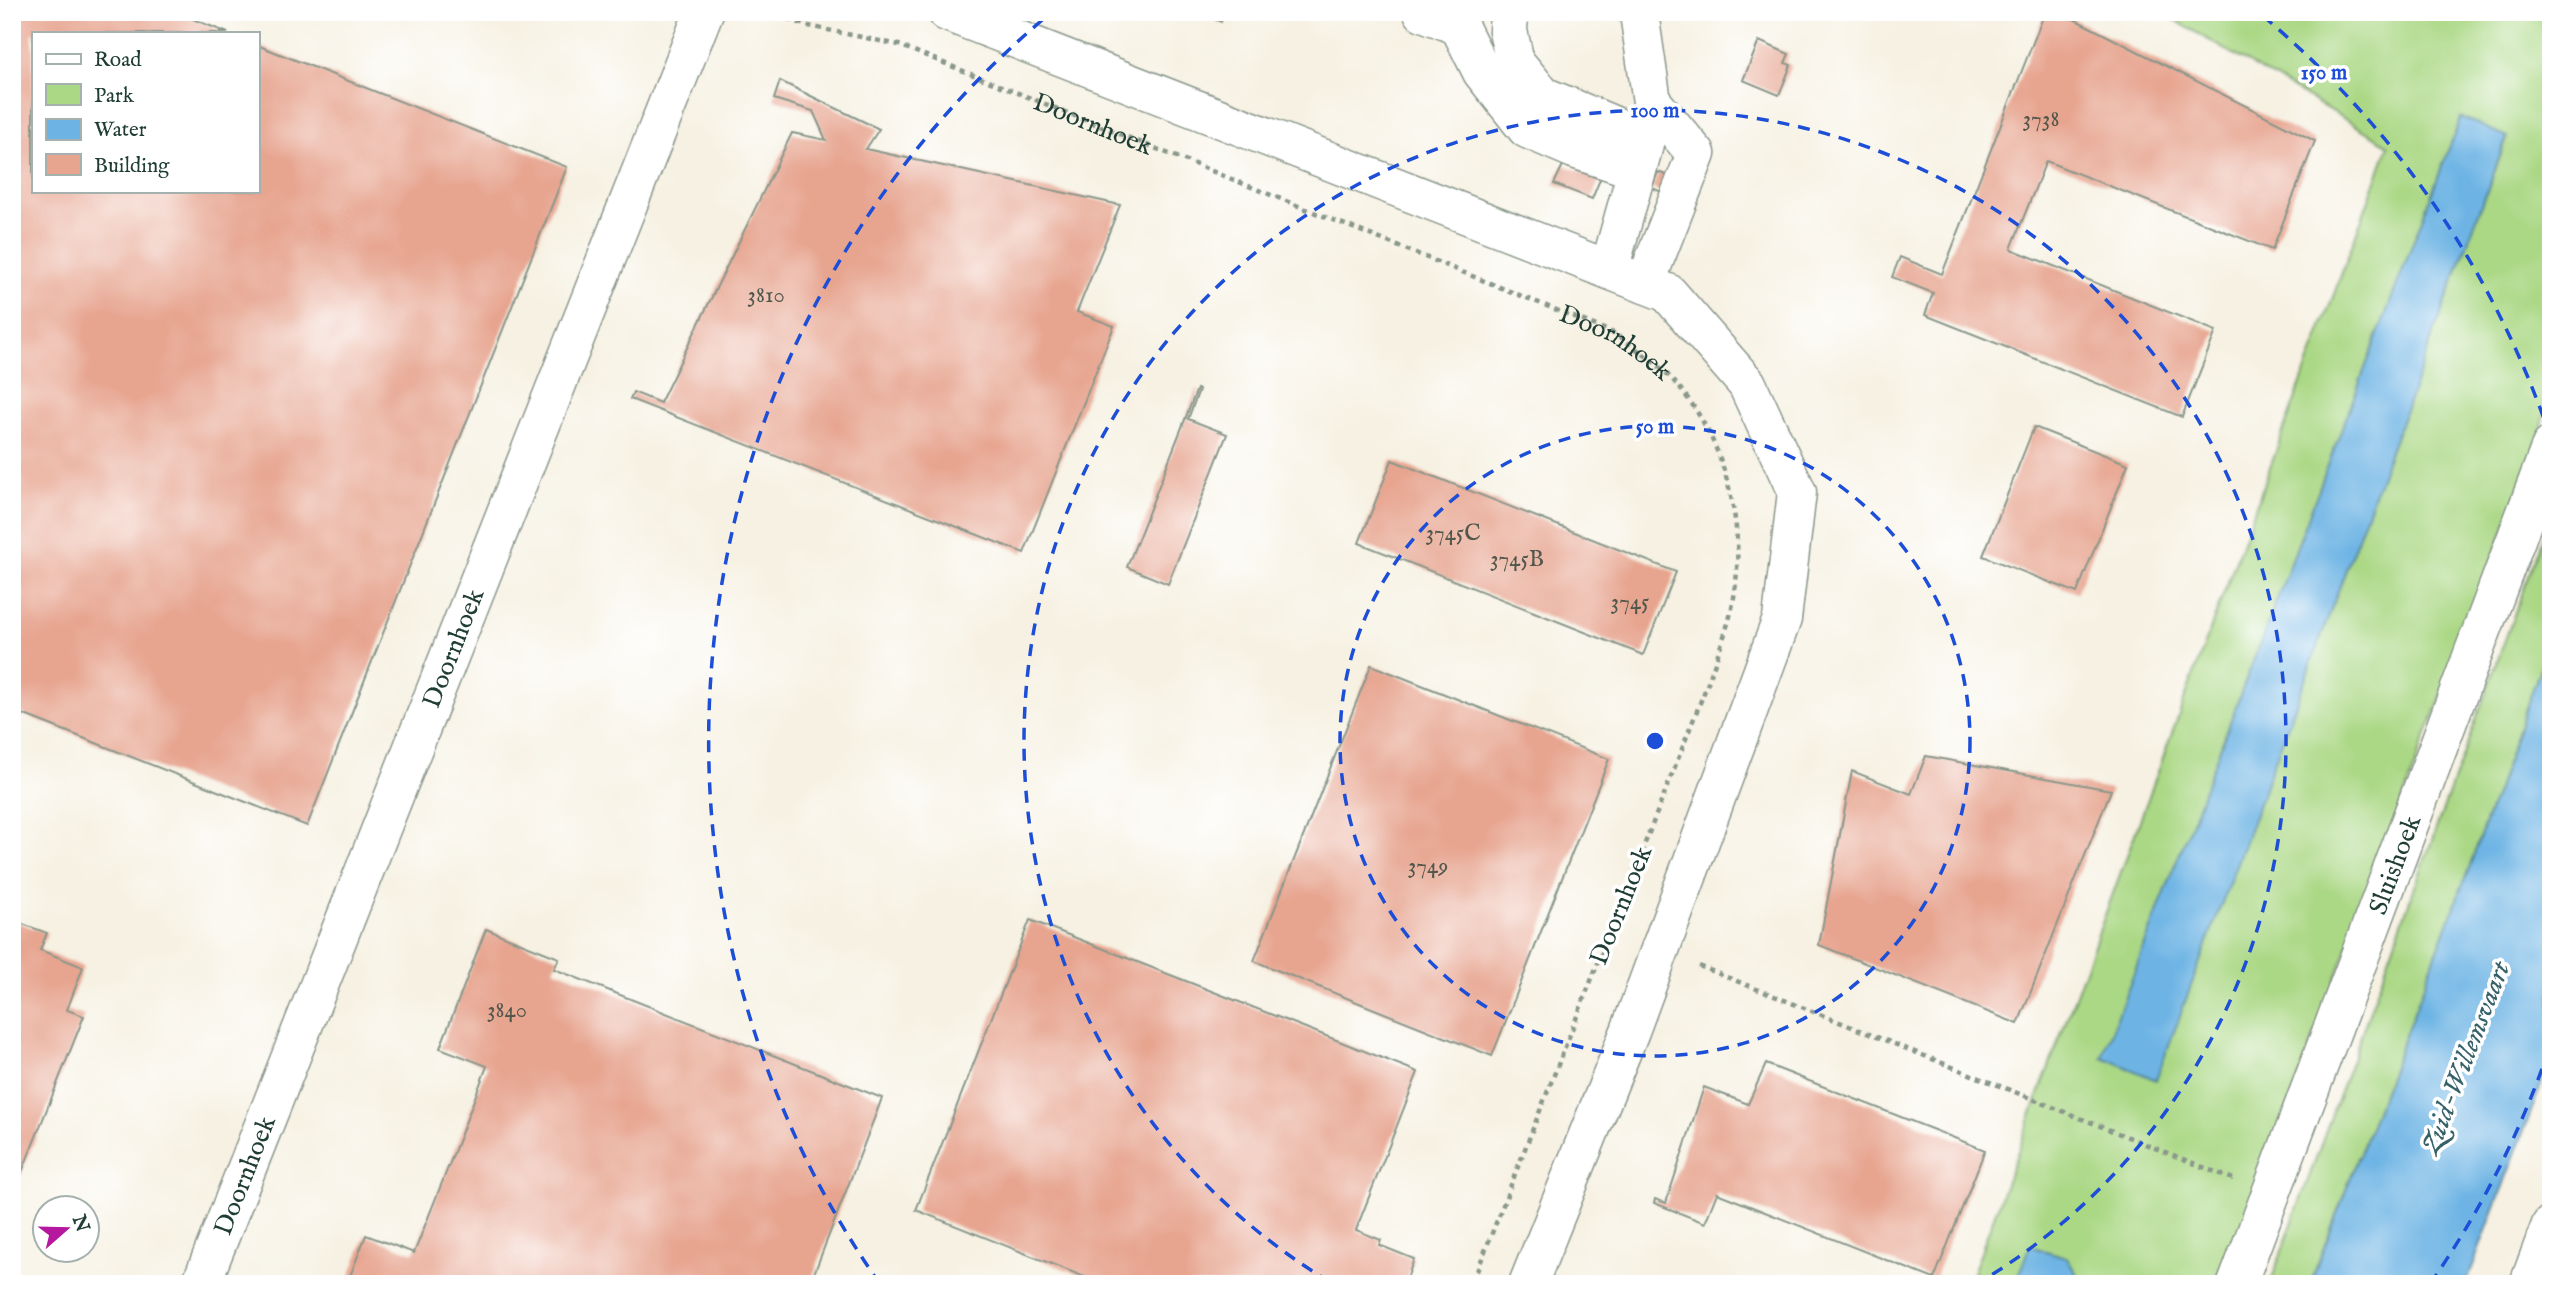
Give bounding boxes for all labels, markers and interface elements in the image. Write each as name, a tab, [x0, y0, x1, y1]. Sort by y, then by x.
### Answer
legend	[32, 32, 259, 192]
text: Road	[94, 47, 142, 74]
text: 150 m	[2301, 60, 2348, 87]
text: Park	[94, 83, 135, 110]
street label: Doornhoek	[1028, 86, 1158, 164]
text: 100 m	[1630, 98, 1680, 125]
house number: 3738	[2023, 105, 2059, 134]
text: Water	[94, 117, 147, 144]
text: Building	[94, 153, 170, 180]
house number: 3810	[747, 281, 785, 310]
street label: Doornhoek	[1554, 298, 1679, 389]
text: 50 m	[1636, 414, 1675, 441]
house number: 3745C	[1425, 519, 1481, 548]
house number: 3745B	[1490, 545, 1544, 574]
street label: Doornhoek	[415, 583, 493, 713]
house number: 3745	[1611, 588, 1649, 617]
centre of rings	[1643, 729, 1667, 753]
street label: Sluishoek	[2362, 810, 2430, 919]
street label: Doornhoek	[1583, 840, 1661, 970]
house number: 3749	[1408, 852, 1448, 881]
water label: Zuid-Willemsvaart	[2413, 956, 2519, 1161]
house number: 3840	[487, 996, 527, 1025]
street label: Doornhoek	[207, 1110, 284, 1240]
north arrow	[32, 1194, 102, 1264]
text: N	[66, 1211, 94, 1236]

